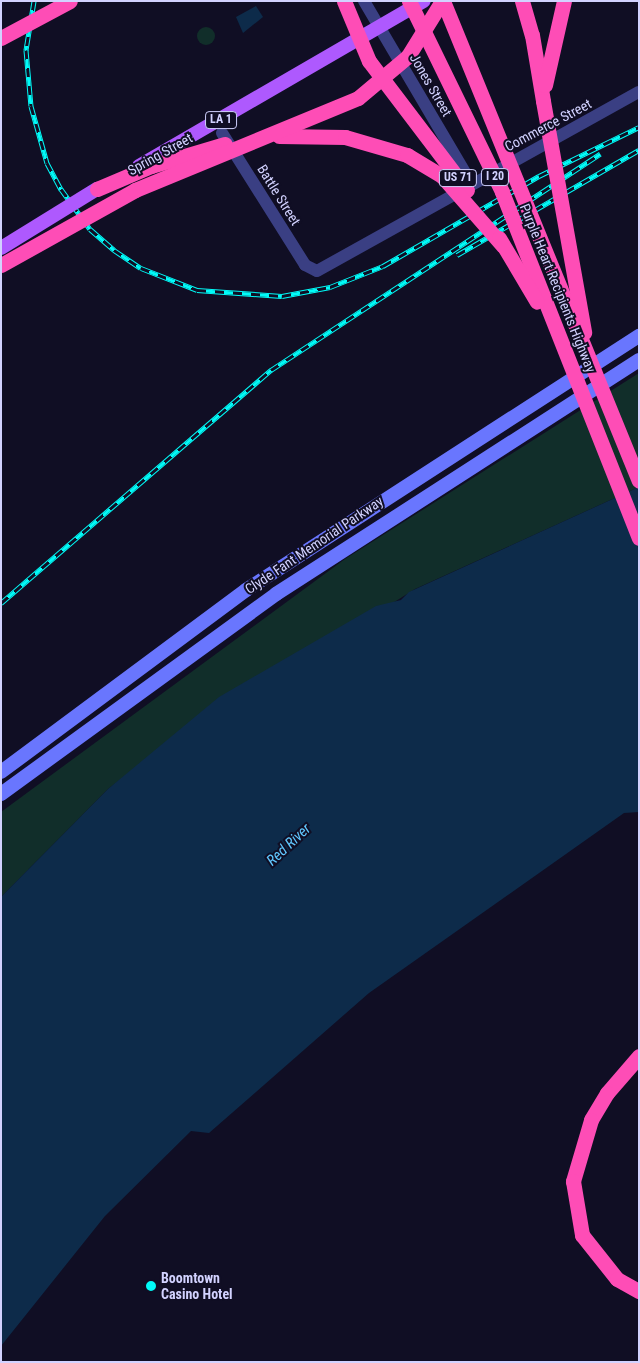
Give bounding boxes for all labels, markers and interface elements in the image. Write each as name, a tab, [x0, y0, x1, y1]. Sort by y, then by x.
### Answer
street label: Jones Street	[406, 51, 456, 119]
street label: Commerce Street	[502, 95, 594, 155]
road number: LA 1	[205, 110, 237, 130]
street label: Spring Street	[125, 129, 195, 179]
street label: Battle Street	[254, 162, 304, 228]
road number: US 71	[438, 168, 478, 188]
road number: I 20	[480, 168, 510, 186]
street label: Purple Heart Recipients Highway	[516, 201, 600, 375]
street label: Clyde Fant Memorial Parkway	[242, 493, 386, 597]
water label: Red River	[263, 820, 315, 870]
place label: Boomtown Casino Hotel	[161, 1270, 233, 1302]
marker: Boomtown Casino Hotel	[145, 1280, 157, 1292]

